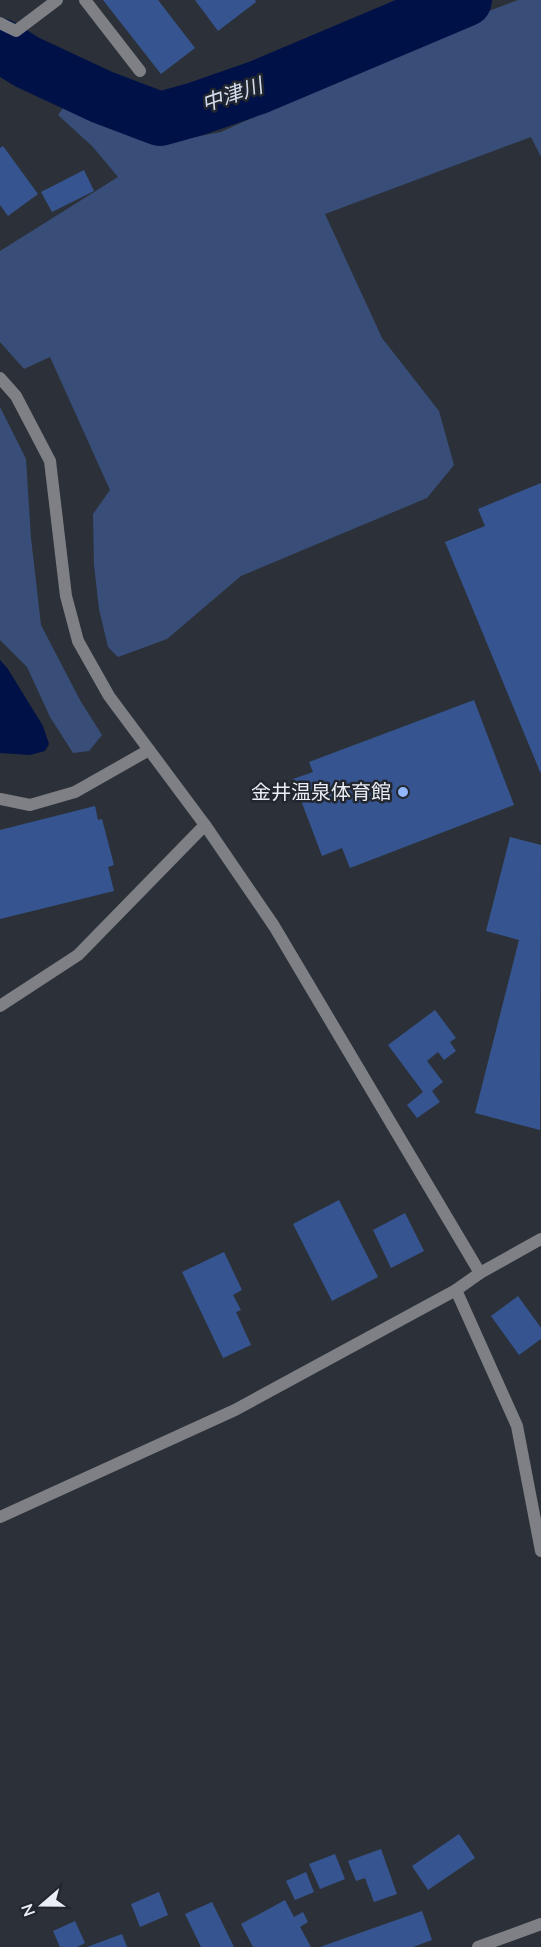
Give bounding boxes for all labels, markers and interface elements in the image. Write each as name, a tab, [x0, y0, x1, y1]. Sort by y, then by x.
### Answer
water label: 中津川	[198, 71, 268, 118]
place label: 金井温泉体育館	[251, 779, 391, 806]
marker: 金井温泉体育館	[396, 785, 410, 799]
north arrow	[12, 1875, 72, 1935]
text: N	[16, 1900, 41, 1919]

